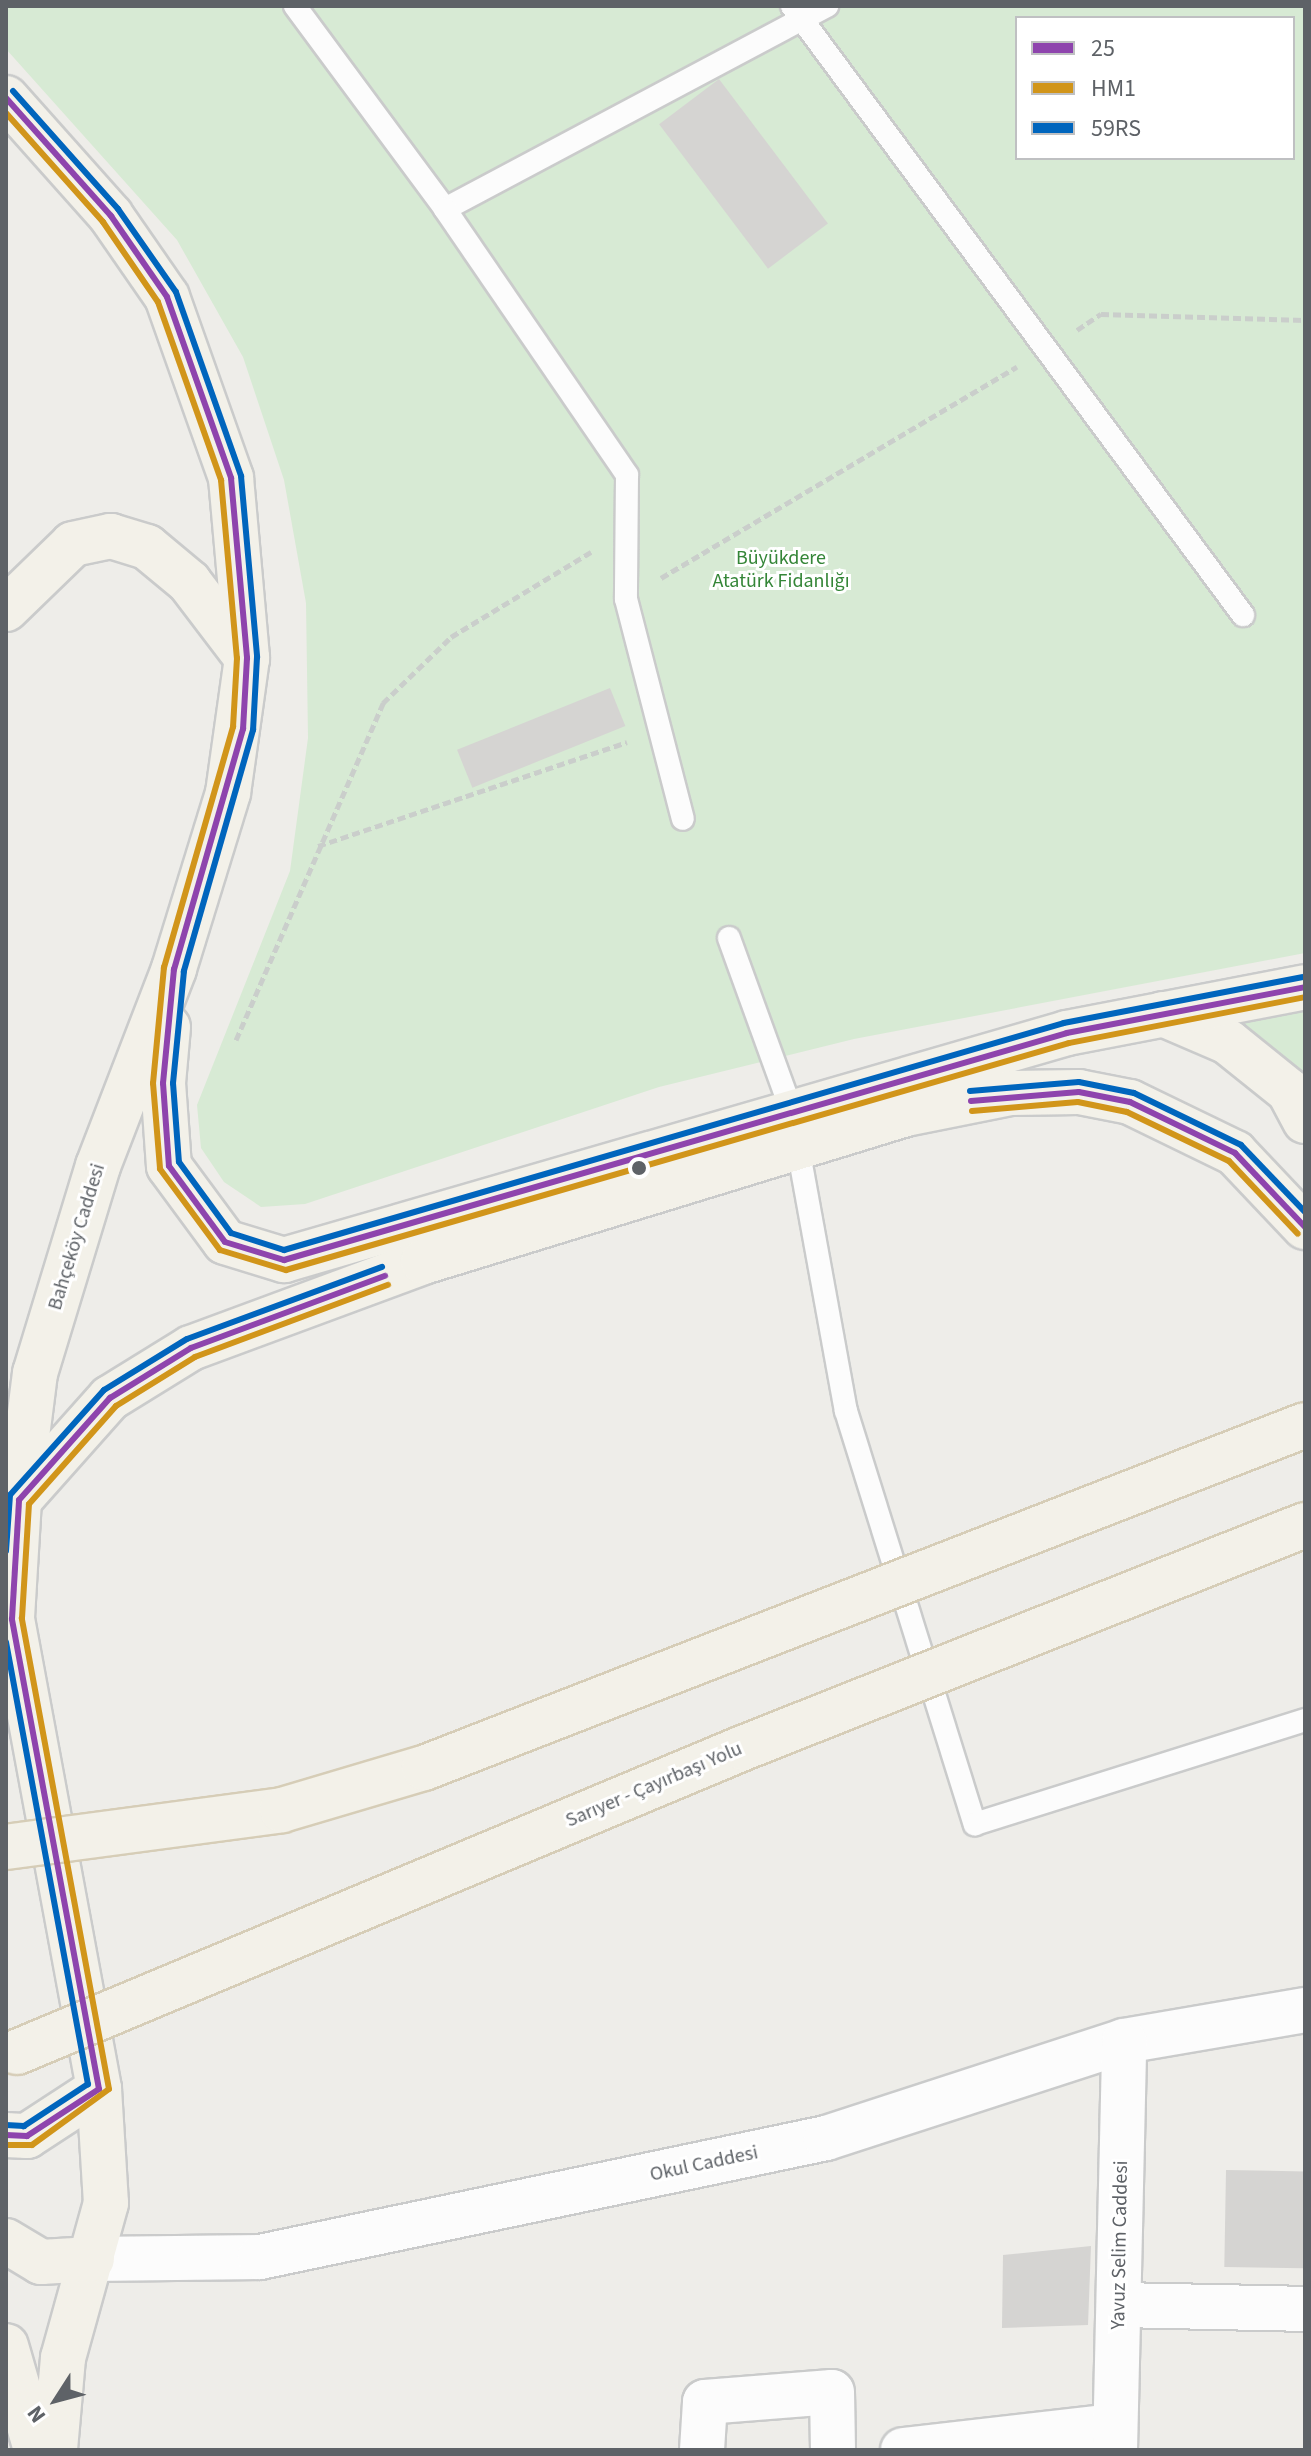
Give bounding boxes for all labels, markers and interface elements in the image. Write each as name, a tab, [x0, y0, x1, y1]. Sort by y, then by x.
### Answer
legend	[1015, 16, 1295, 160]
text: 25	[1091, 31, 1115, 66]
text: HM1	[1091, 71, 1136, 106]
text: 59RS	[1091, 111, 1141, 146]
park label: Büyükdere Atatürk Fidanlığı	[712, 546, 850, 593]
unlabelled marker	[631, 1160, 647, 1176]
street label: Bahçeköy Caddesi	[43, 1161, 111, 1313]
street label: Sarıyer - Çayırbaşı Yolu	[562, 1737, 746, 1833]
street label: Okul Caddesi	[648, 2141, 760, 2187]
street label: Yavuz Selim Caddesi	[1107, 2160, 1133, 2330]
north arrow	[16, 2360, 96, 2440]
text: N	[19, 2399, 54, 2429]

